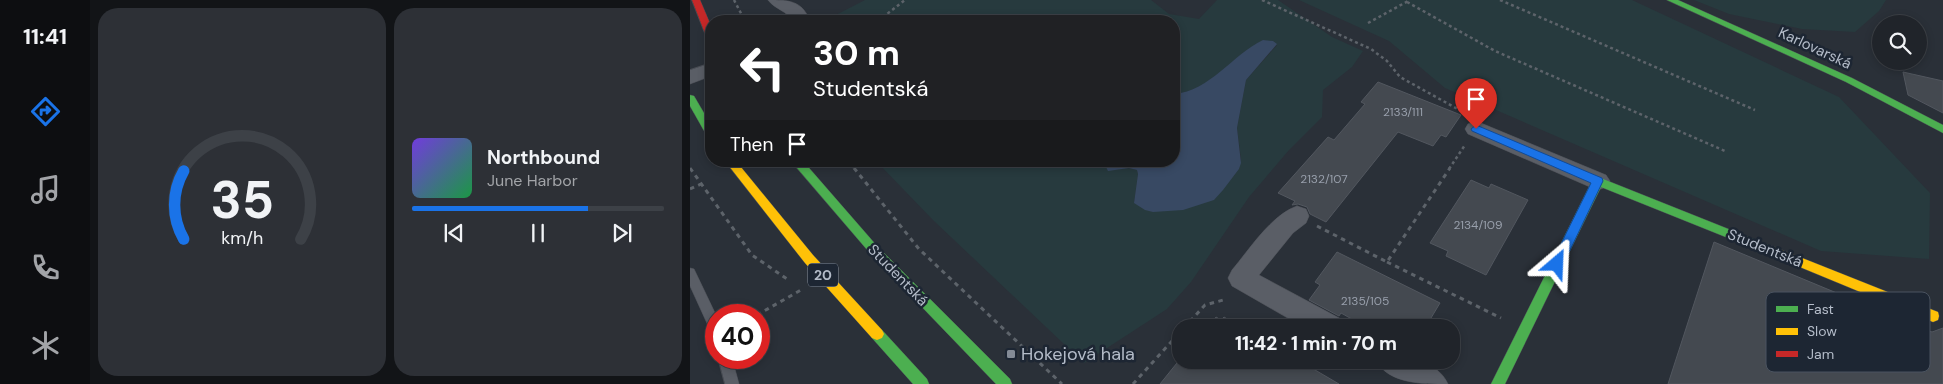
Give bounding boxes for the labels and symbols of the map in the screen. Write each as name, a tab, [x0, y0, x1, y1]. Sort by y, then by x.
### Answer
street label: Karlovarská	[1775, 22, 1855, 74]
pin	[1455, 78, 1497, 129]
house number: 2133/111	[1383, 104, 1423, 120]
house number: 2132/107	[1300, 171, 1348, 187]
house number: 2134/109	[1453, 217, 1503, 233]
street label: Studentská	[1725, 224, 1805, 272]
position arrow	[1530, 237, 1582, 289]
street label: Studentská	[863, 240, 933, 310]
road number: 20	[808, 264, 838, 286]
legend	[1766, 292, 1930, 372]
house number: 2135/105	[1341, 293, 1389, 309]
text: Fast	[1807, 300, 1834, 318]
speed limit sign: 40	[705, 304, 770, 369]
text: Slow	[1807, 322, 1837, 340]
place label: Hokejová hala	[1021, 342, 1135, 366]
text: Jam	[1807, 345, 1834, 363]
marker: Hokejová hala	[1005, 348, 1017, 360]

